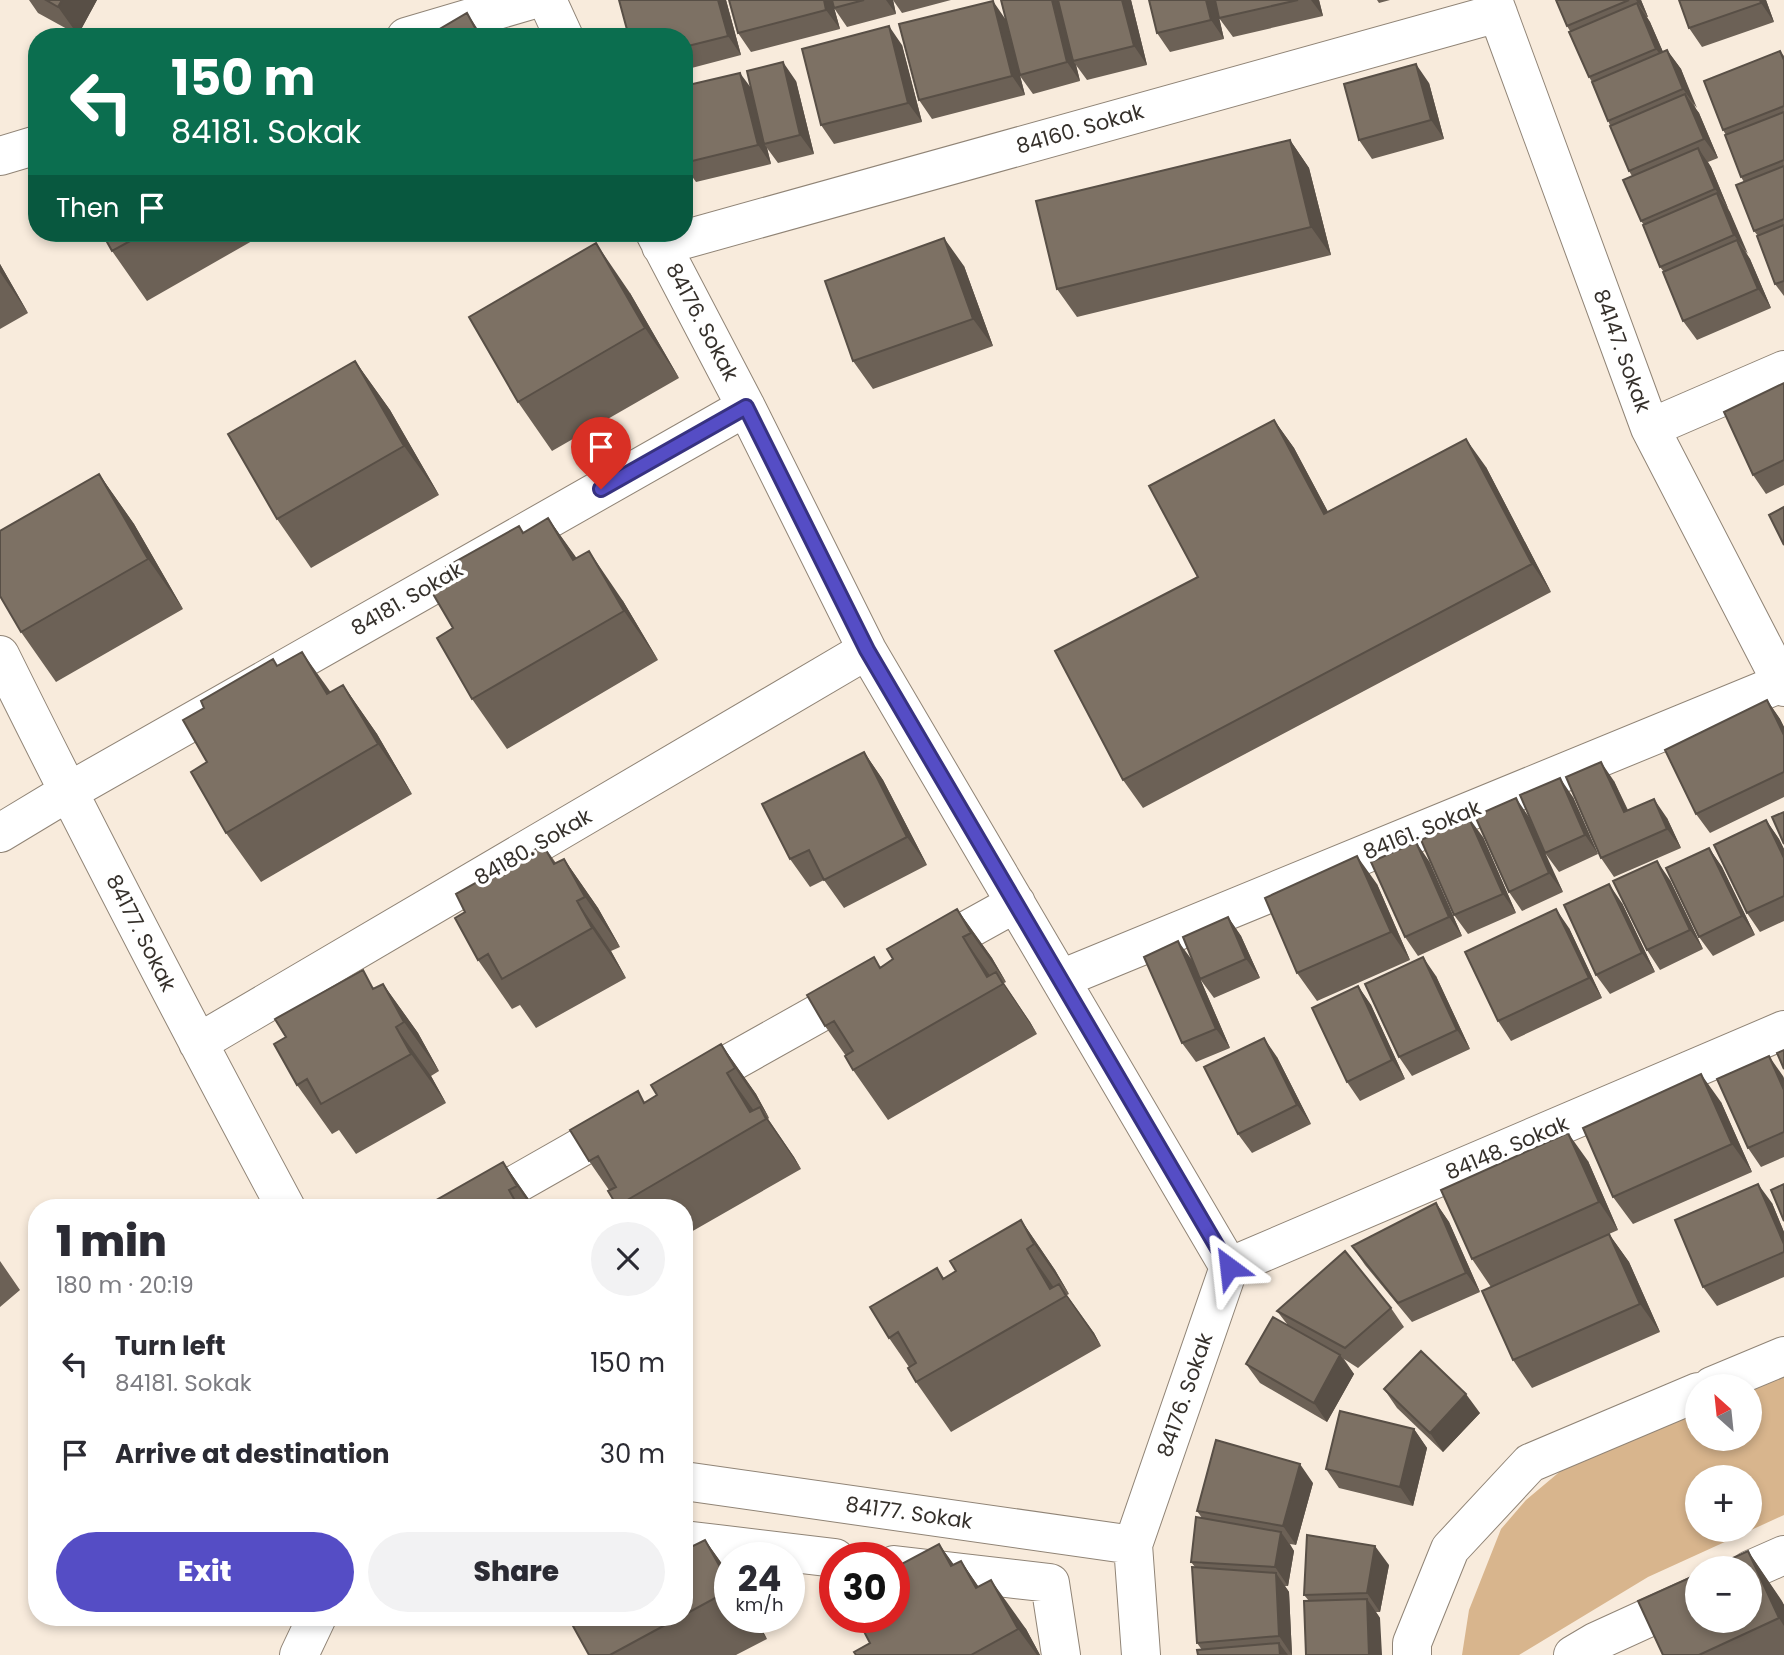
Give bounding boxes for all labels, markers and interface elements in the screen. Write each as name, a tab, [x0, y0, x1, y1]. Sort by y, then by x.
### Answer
text: 150 m	[171, 44, 316, 112]
icon: left	[56, 56, 147, 147]
street label: 84160. Sokak	[1013, 96, 1147, 161]
text: 84181. Sokak	[171, 109, 361, 154]
icon: arrive	[133, 189, 171, 227]
text: Then	[56, 190, 119, 226]
street label: 84176. Sokak	[659, 258, 746, 386]
street label: 84147. Sokak	[1587, 285, 1658, 417]
pin	[571, 417, 631, 489]
icon: arrive	[582, 428, 620, 466]
street label: 84181. Sokak	[345, 555, 468, 642]
street label: 84161. Sokak	[1358, 793, 1485, 866]
street label: 84180. Sokak	[469, 801, 597, 892]
street label: 84177. Sokak	[100, 869, 183, 996]
street label: 84148. Sokak	[1441, 1108, 1573, 1187]
text: 1 min	[56, 1212, 167, 1271]
button: close	[591, 1222, 665, 1296]
position arrow	[1192, 1230, 1266, 1304]
text: 180 m · 20:19	[56, 1269, 194, 1301]
text: Turn left	[115, 1328, 226, 1364]
street label: 84176. Sokak	[1150, 1329, 1219, 1461]
icon: left	[56, 1345, 94, 1383]
text: 150 m	[590, 1345, 665, 1381]
text: 84181. Sokak	[115, 1367, 252, 1399]
north arrow	[1685, 1374, 1762, 1451]
map controls	[1685, 1374, 1762, 1633]
icon: arrive	[56, 1436, 94, 1474]
text: Arrive at destination	[115, 1436, 390, 1472]
text: 30 m	[600, 1436, 665, 1472]
button: +	[1685, 1465, 1762, 1542]
street label: 84177. Sokak	[844, 1489, 975, 1536]
button: Exit	[56, 1532, 354, 1612]
button: Share	[368, 1532, 665, 1612]
speed limit sign: 30	[819, 1542, 910, 1633]
text: 24	[738, 1554, 781, 1603]
button: −	[1685, 1556, 1762, 1633]
text: km/h	[736, 1592, 783, 1617]

